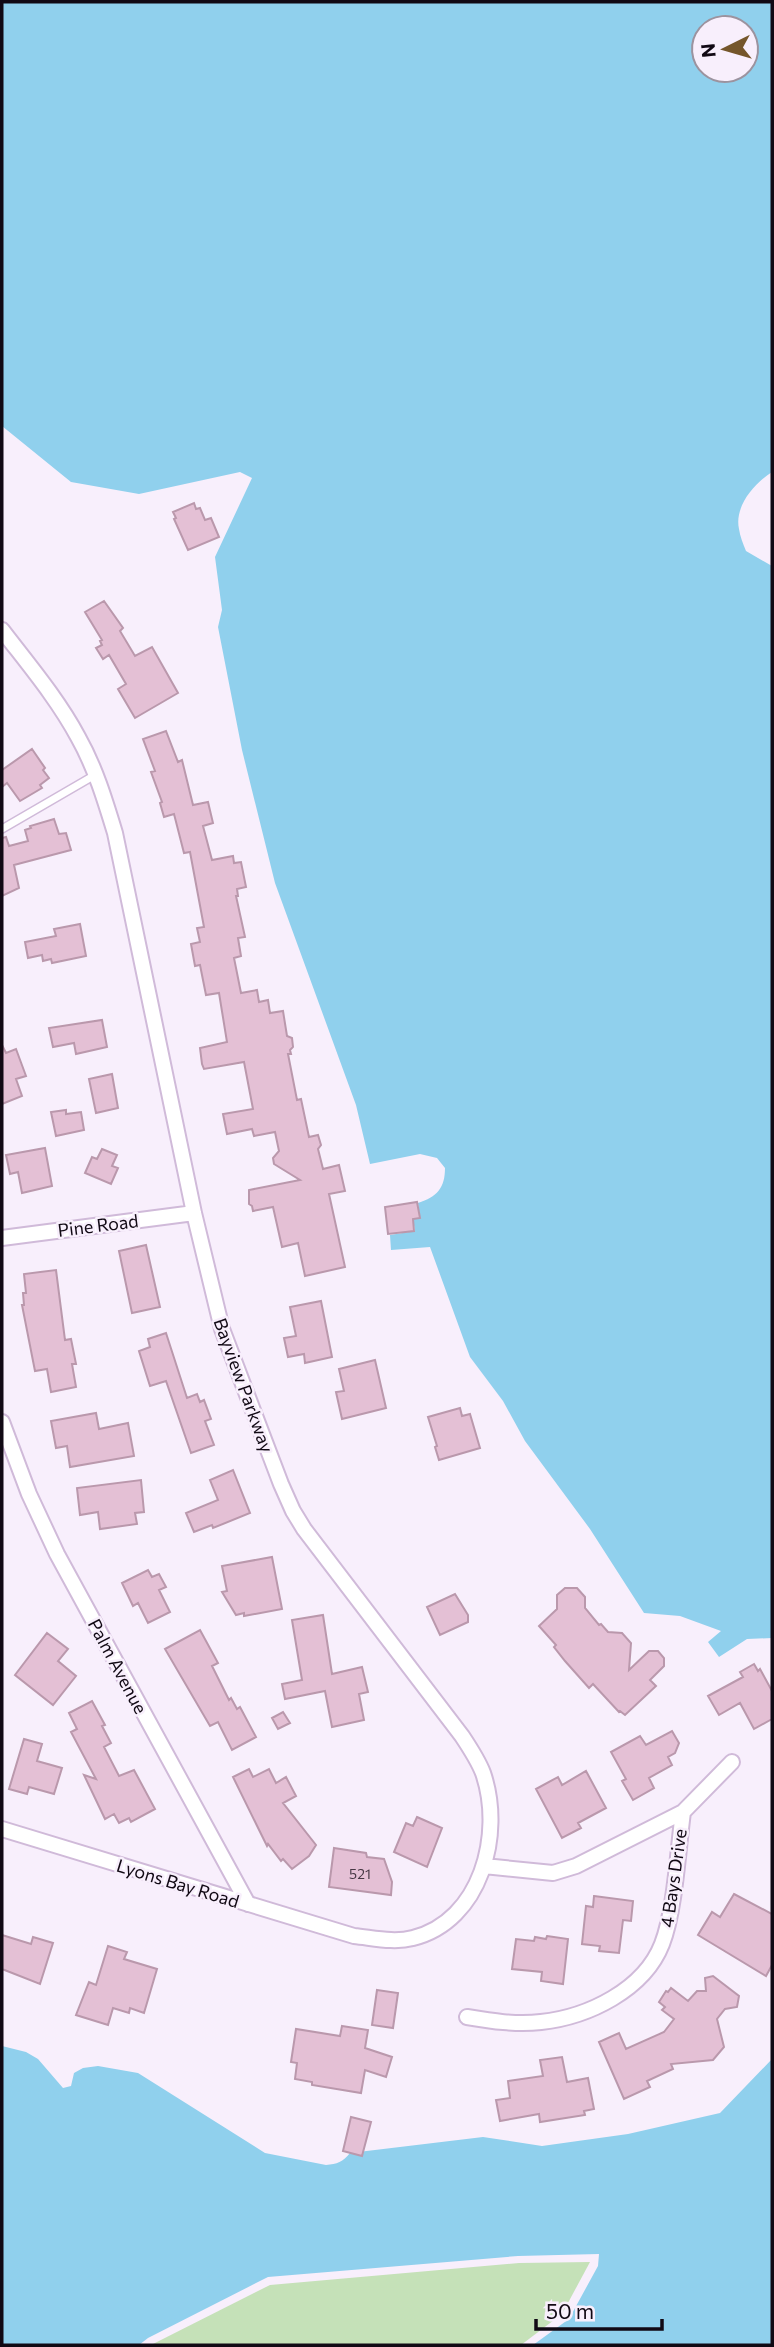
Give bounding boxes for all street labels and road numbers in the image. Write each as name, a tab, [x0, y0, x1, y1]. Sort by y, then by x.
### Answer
street label: Pine Road	[56, 1209, 140, 1241]
street label: Bayview Parkway	[209, 1315, 279, 1455]
street label: Palm Avenue	[84, 1615, 152, 1717]
street label: 4 Bays Drive	[655, 1827, 691, 1929]
street label: Lyons Bay Road	[114, 1854, 242, 1912]

